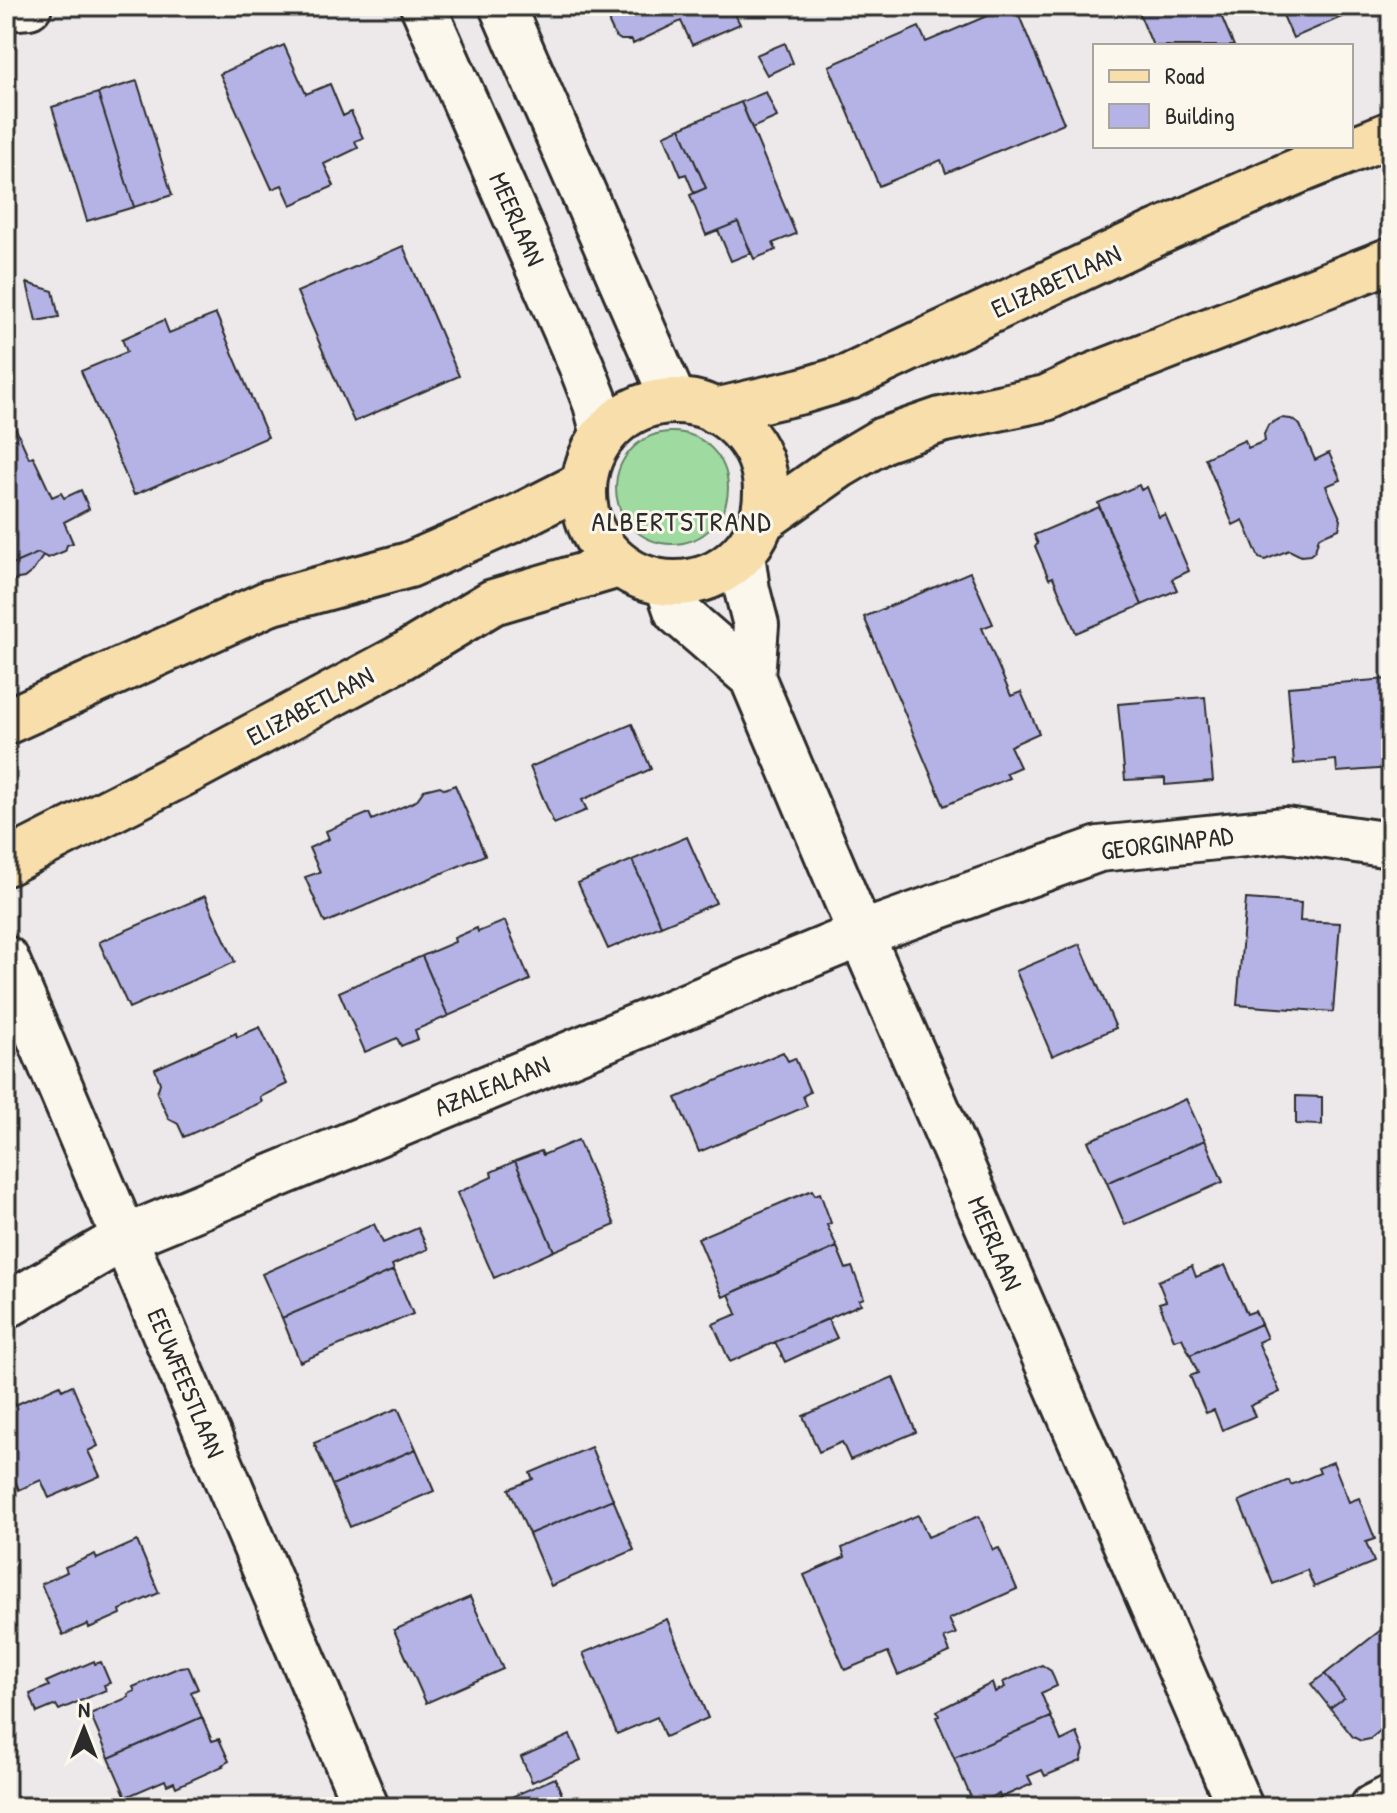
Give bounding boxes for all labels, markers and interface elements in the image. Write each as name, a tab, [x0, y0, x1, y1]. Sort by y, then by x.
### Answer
legend	[1093, 44, 1353, 148]
text: Road	[1165, 59, 1204, 91]
text: Building	[1165, 99, 1235, 131]
street label: MEERLAAN	[481, 166, 554, 271]
street label: ELIZABETLAAN	[985, 235, 1126, 326]
district label: ALBERTSTRAND	[592, 502, 773, 540]
street label: ELIZABETLAAN	[240, 658, 379, 754]
street label: GEORGINAPAD	[1099, 817, 1236, 868]
street label: AZALEALAAN	[429, 1047, 555, 1124]
street label: MEERLAAN	[960, 1190, 1031, 1295]
street label: EEUWFEESTLAAN	[139, 1303, 234, 1463]
north arrow	[44, 1689, 124, 1769]
text: N	[78, 1694, 90, 1724]

